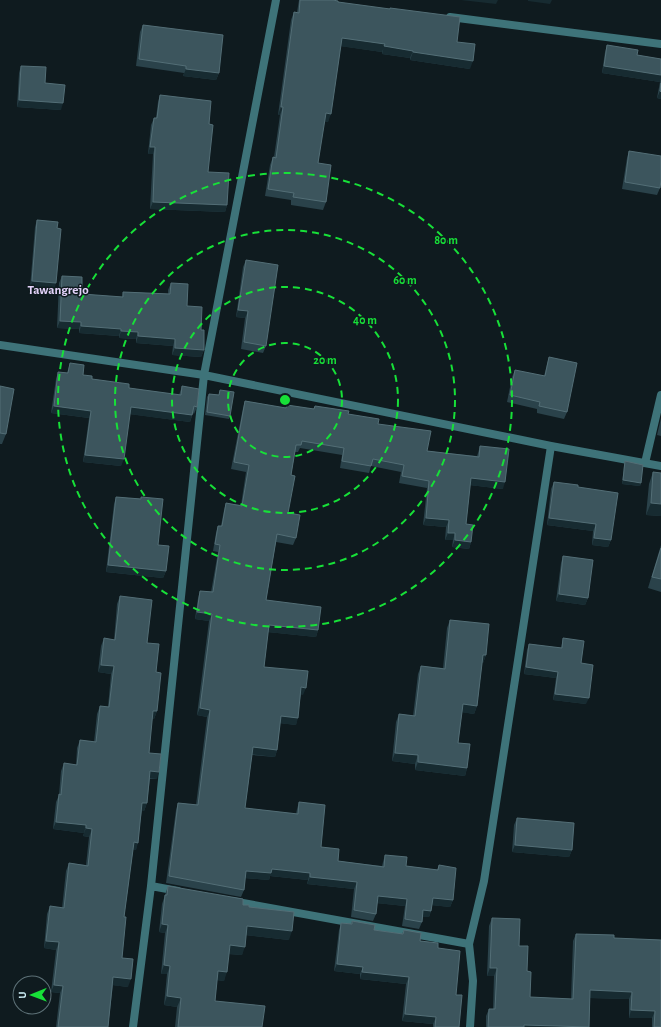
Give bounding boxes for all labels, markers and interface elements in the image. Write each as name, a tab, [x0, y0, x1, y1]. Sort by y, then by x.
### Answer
text: 80 m	[434, 234, 458, 246]
text: 60 m	[393, 274, 417, 286]
district label: Tawangrejo	[27, 284, 89, 297]
text: 40 m	[353, 314, 377, 326]
text: 20 m	[313, 354, 337, 366]
centre of rings	[278, 393, 292, 407]
north arrow	[12, 975, 52, 1015]
text: U	[17, 992, 28, 999]

